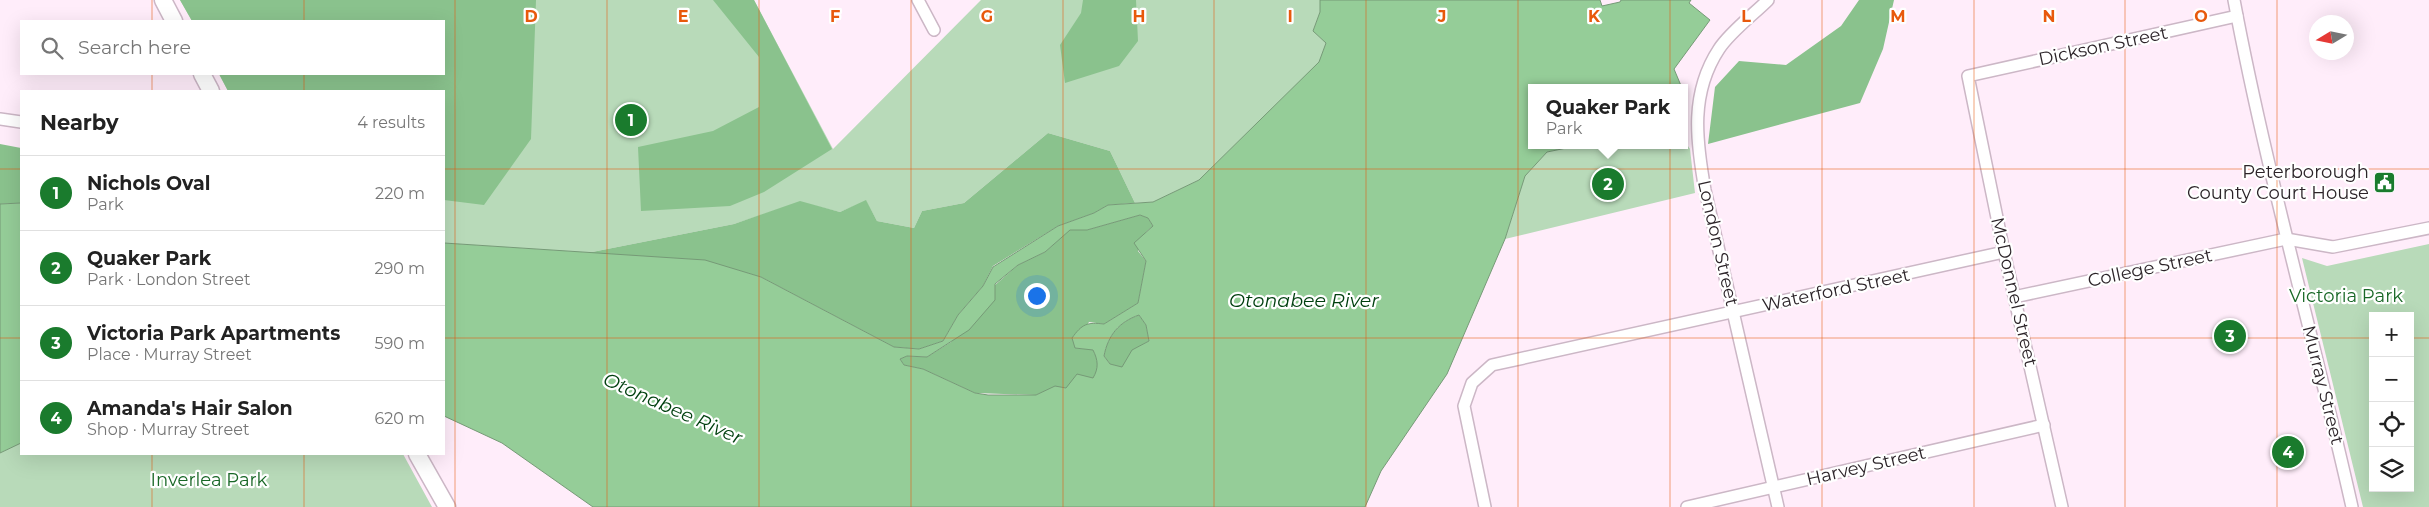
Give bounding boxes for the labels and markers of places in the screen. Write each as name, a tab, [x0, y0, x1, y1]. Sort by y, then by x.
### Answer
pin: 1	[615, 101, 647, 139]
place label: Peterborough County Court House	[2187, 161, 2369, 204]
pin: 2	[1592, 165, 1624, 203]
public building icon: Peterborough County Court House	[2373, 170, 2397, 194]
pin: 3	[2214, 317, 2246, 355]
pin: 4	[2272, 433, 2304, 471]

